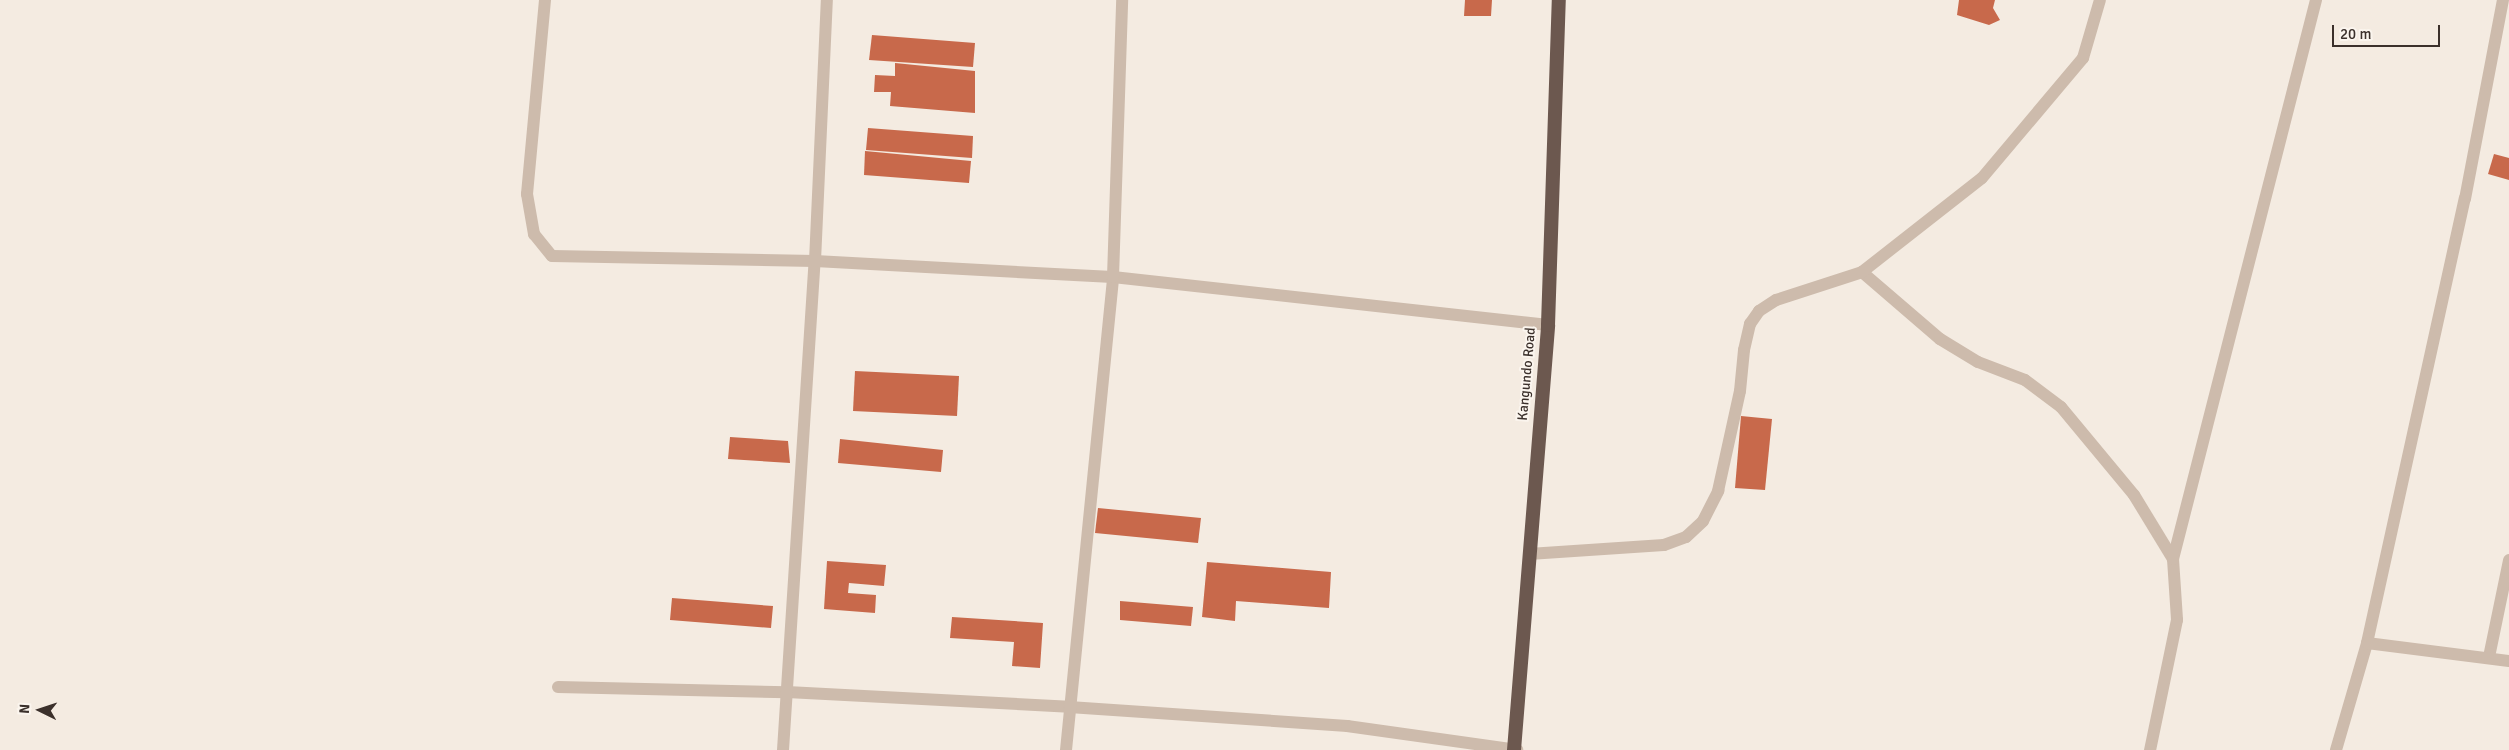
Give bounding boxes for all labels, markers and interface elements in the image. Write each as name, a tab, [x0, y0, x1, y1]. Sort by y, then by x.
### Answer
scale bar	[2334, 15, 2442, 47]
text: 20 m	[2340, 25, 2371, 43]
street label: Kangundo Road	[1515, 327, 1539, 421]
north arrow	[15, 685, 65, 735]
text: N	[16, 703, 33, 714]

